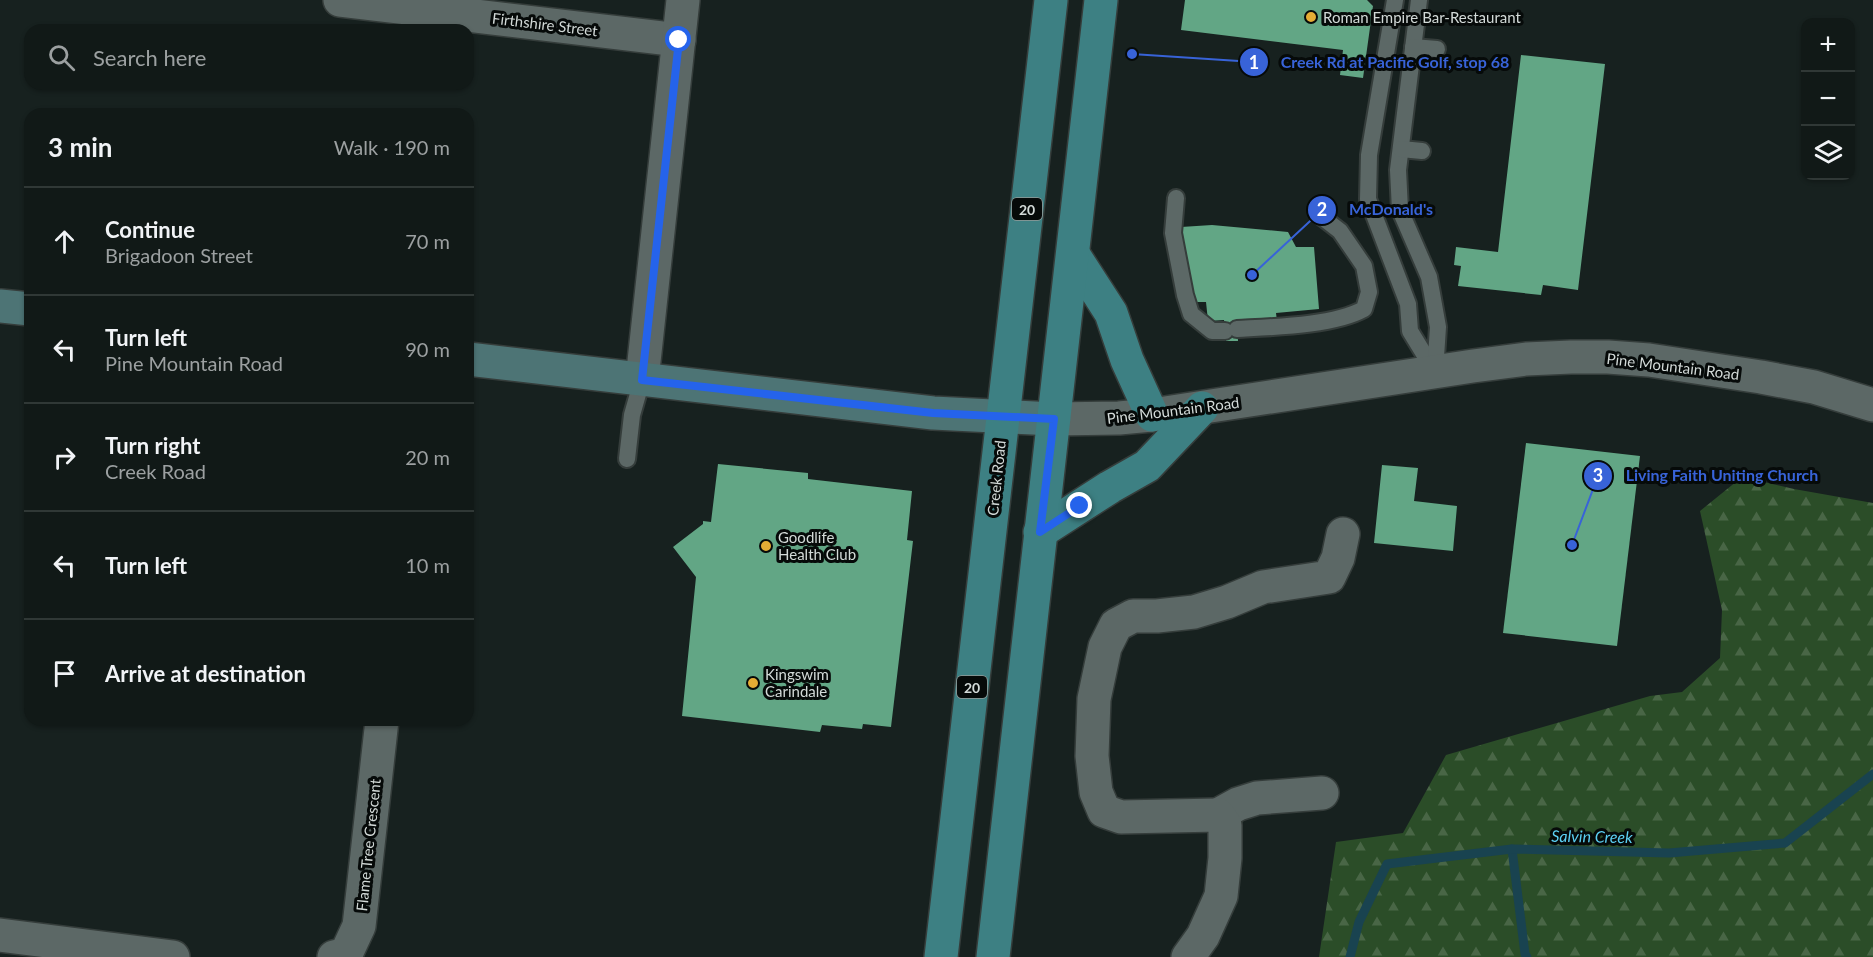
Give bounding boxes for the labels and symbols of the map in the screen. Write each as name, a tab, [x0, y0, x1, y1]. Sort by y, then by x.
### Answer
place label: Roman Empire Bar-Restaurant	[1323, 8, 1521, 26]
street label: Firthshire Street	[491, 9, 599, 39]
marker: Roman Empire Bar-Restaurant	[1304, 10, 1318, 24]
route start	[665, 26, 691, 52]
callout: Creek Rd at Pacific Golf, stop 68	[1239, 45, 1522, 79]
text: 1	[1249, 51, 1259, 73]
text: Creek Rd at Pacific Golf, stop 68	[1281, 52, 1509, 71]
callout: McDonald's	[1307, 193, 1445, 227]
road number: 20	[1012, 198, 1042, 220]
text: 2	[1317, 198, 1327, 220]
text: McDonald's	[1349, 199, 1433, 218]
street label: Pine Mountain Road	[1606, 349, 1740, 383]
street label: Pine Mountain Road	[1106, 393, 1240, 427]
street label: Creek Road	[983, 439, 1009, 517]
callout: Living Faith Uniting Church	[1583, 459, 1830, 493]
text: 3	[1593, 464, 1603, 486]
text: Living Faith Uniting Church	[1626, 465, 1818, 484]
route end	[1066, 492, 1092, 518]
place label: Goodlife Health Club	[778, 528, 856, 563]
marker: Goodlife Health Club	[759, 539, 773, 553]
place label: Kingswim Carindale	[765, 665, 829, 700]
marker: Kingswim Carindale	[746, 676, 760, 690]
road number: 20	[957, 676, 987, 698]
street label: Flame Tree Crescent	[352, 777, 384, 912]
water label: Salvin Creek	[1551, 826, 1633, 846]

